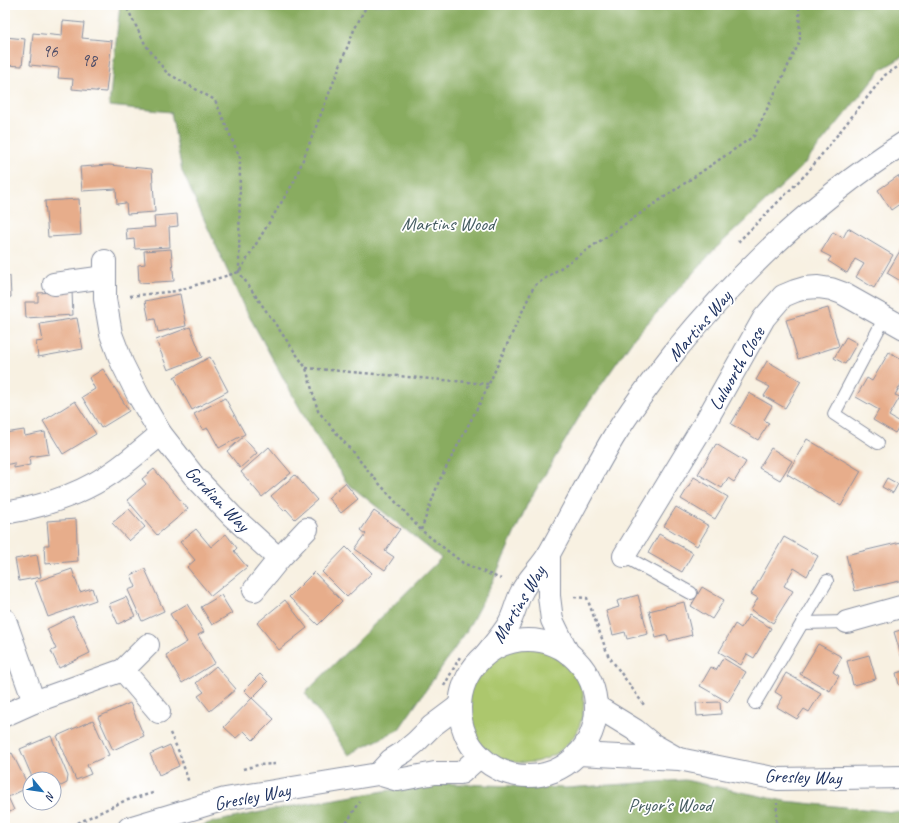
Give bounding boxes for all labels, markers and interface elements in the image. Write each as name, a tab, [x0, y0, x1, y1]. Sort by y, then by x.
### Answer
house number: 96	[42, 41, 59, 62]
house number: 98	[81, 50, 99, 71]
park label: Martins Wood	[402, 212, 498, 236]
street label: Martins Way	[662, 284, 738, 366]
street label: Lulworth Close	[703, 321, 771, 414]
street label: Gordian Way	[180, 461, 256, 538]
street label: Martins Way	[486, 560, 552, 648]
street label: Gresley Way	[764, 764, 843, 790]
north arrow	[22, 771, 62, 811]
street label: Gresley Way	[212, 778, 294, 816]
text: N	[42, 789, 59, 804]
park label: Pryor's Wood	[628, 793, 715, 817]

